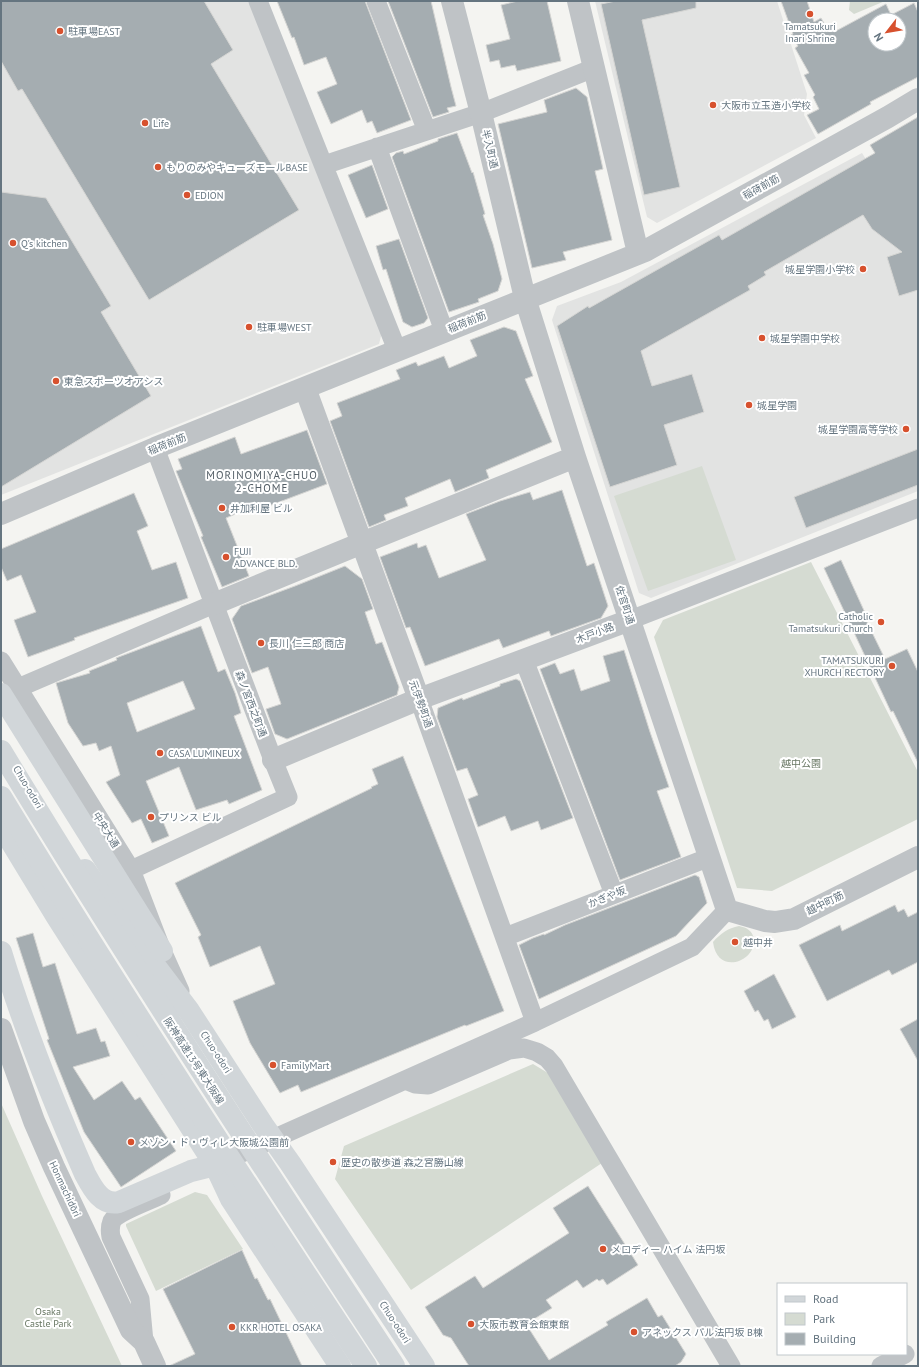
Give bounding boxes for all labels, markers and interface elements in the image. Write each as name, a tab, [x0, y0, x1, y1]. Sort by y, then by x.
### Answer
marker: Tamatsukuri Inari Shrine	[805, 9, 815, 19]
north arrow	[867, 12, 907, 52]
place label: Tamatsukuri Inari Shrine	[784, 20, 836, 45]
place label: 駐車場EAST	[68, 25, 121, 38]
marker: 駐車場EAST	[55, 26, 65, 36]
text: N	[871, 30, 886, 44]
place label: 大阪市立玉造小学校	[721, 99, 811, 112]
marker: 大阪市立玉造小学校	[708, 100, 718, 110]
place label: Life	[153, 117, 169, 130]
marker: Life	[140, 118, 150, 128]
street label: 半入町通	[479, 128, 501, 170]
place label: もりのみやキューズモールBASE	[166, 161, 308, 174]
marker: もりのみやキューズモールBASE	[153, 162, 163, 172]
street label: 稲荷前筋	[740, 172, 782, 202]
place label: EDION	[195, 189, 223, 202]
marker: EDION	[182, 190, 192, 200]
place label: Q's kitchen	[21, 237, 67, 250]
marker: Q's kitchen	[8, 238, 18, 248]
place label: 城星学園小学校	[785, 263, 855, 276]
marker: 城星学園小学校	[858, 264, 868, 274]
street label: 稲荷前筋	[446, 308, 488, 336]
place label: 駐車場WEST	[257, 321, 312, 334]
marker: 駐車場WEST	[244, 322, 254, 332]
place label: 城星学園中学校	[770, 332, 840, 345]
marker: 城星学園中学校	[757, 333, 767, 343]
place label: 東急スポーツオアシス	[64, 375, 163, 388]
marker: 東急スポーツオアシス	[51, 376, 61, 386]
place label: 城星学園	[757, 399, 797, 412]
marker: 城星学園	[744, 400, 754, 410]
place label: 城星学園高等学校	[818, 423, 898, 436]
marker: 城星学園高等学校	[901, 424, 911, 434]
street label: 稲荷前筋	[146, 430, 188, 458]
district label: MORINOMIYA-CHUO 2-CHOME	[206, 468, 318, 495]
place label: 井加利屋 ビル	[230, 502, 293, 515]
marker: 井加利屋 ビル	[217, 503, 227, 513]
place label: FUJI ADVANCE BLD.	[234, 545, 297, 570]
marker: FUJI ADVANCE BLD.	[221, 552, 231, 562]
street label: 佐官町通	[613, 584, 637, 626]
place label: Catholic Tamatsukuri Church	[789, 610, 873, 635]
marker: Catholic Tamatsukuri Church	[876, 617, 886, 627]
street label: 木戸小路	[574, 620, 616, 646]
place label: 長川 仁三郎 商店	[269, 637, 344, 650]
marker: 長川 仁三郎 商店	[256, 638, 266, 648]
place label: TAMATSUKURI XHURCH RECTORY	[804, 654, 884, 679]
marker: TAMATSUKURI XHURCH RECTORY	[887, 661, 897, 671]
street label: 森ノ宮西之町通	[232, 669, 270, 739]
street label: 元伊勢町通	[406, 678, 436, 730]
place label: CASA LUMINEUX	[168, 747, 240, 760]
marker: CASA LUMINEUX	[155, 748, 165, 758]
park label: 越中公園	[781, 757, 821, 770]
street label: Chuo-odori	[10, 763, 46, 811]
street label: 中央大通	[90, 810, 122, 850]
place label: プリンス ビル	[159, 811, 221, 824]
marker: プリンス ビル	[146, 812, 156, 822]
street label: かぎや坂	[586, 883, 628, 911]
street label: 越中町筋	[804, 888, 846, 918]
place label: 越中井	[743, 936, 773, 949]
marker: 越中井	[730, 937, 740, 947]
street label: 阪神高速13号東大阪線	[161, 1015, 227, 1107]
street label: Chuo-odori	[198, 1028, 234, 1076]
place label: FamilyMart	[281, 1059, 330, 1072]
marker: FamilyMart	[268, 1060, 278, 1070]
place label: メゾン・ド・ヴィレ大阪城公園前	[139, 1136, 289, 1149]
marker: メゾン・ド・ヴィレ大阪城公園前	[126, 1137, 136, 1147]
place label: 歴史の散歩道 森之宮勝山線	[341, 1156, 464, 1169]
marker: 歴史の散歩道 森之宮勝山線	[328, 1157, 338, 1167]
street label: Honmachidōri	[46, 1159, 84, 1219]
place label: メロディー ハイム 法円坂	[611, 1243, 725, 1256]
marker: メロディー ハイム 法円坂	[598, 1244, 608, 1254]
legend	[777, 1283, 907, 1355]
text: Road	[813, 1291, 838, 1306]
street label: Chuo-odori	[377, 1298, 413, 1346]
park label: Osaka Castle Park	[24, 1305, 72, 1330]
text: Park	[813, 1311, 835, 1326]
place label: 大阪市教育会館東館	[479, 1318, 569, 1331]
marker: 大阪市教育会館東館	[466, 1319, 476, 1329]
place label: KKR HOTEL OSAKA	[240, 1321, 322, 1334]
marker: KKR HOTEL OSAKA	[227, 1322, 237, 1332]
place label: アネックス パル法円坂 B棟	[642, 1326, 763, 1339]
marker: アネックス パル法円坂 B棟	[629, 1327, 639, 1337]
text: Building	[813, 1331, 856, 1346]

